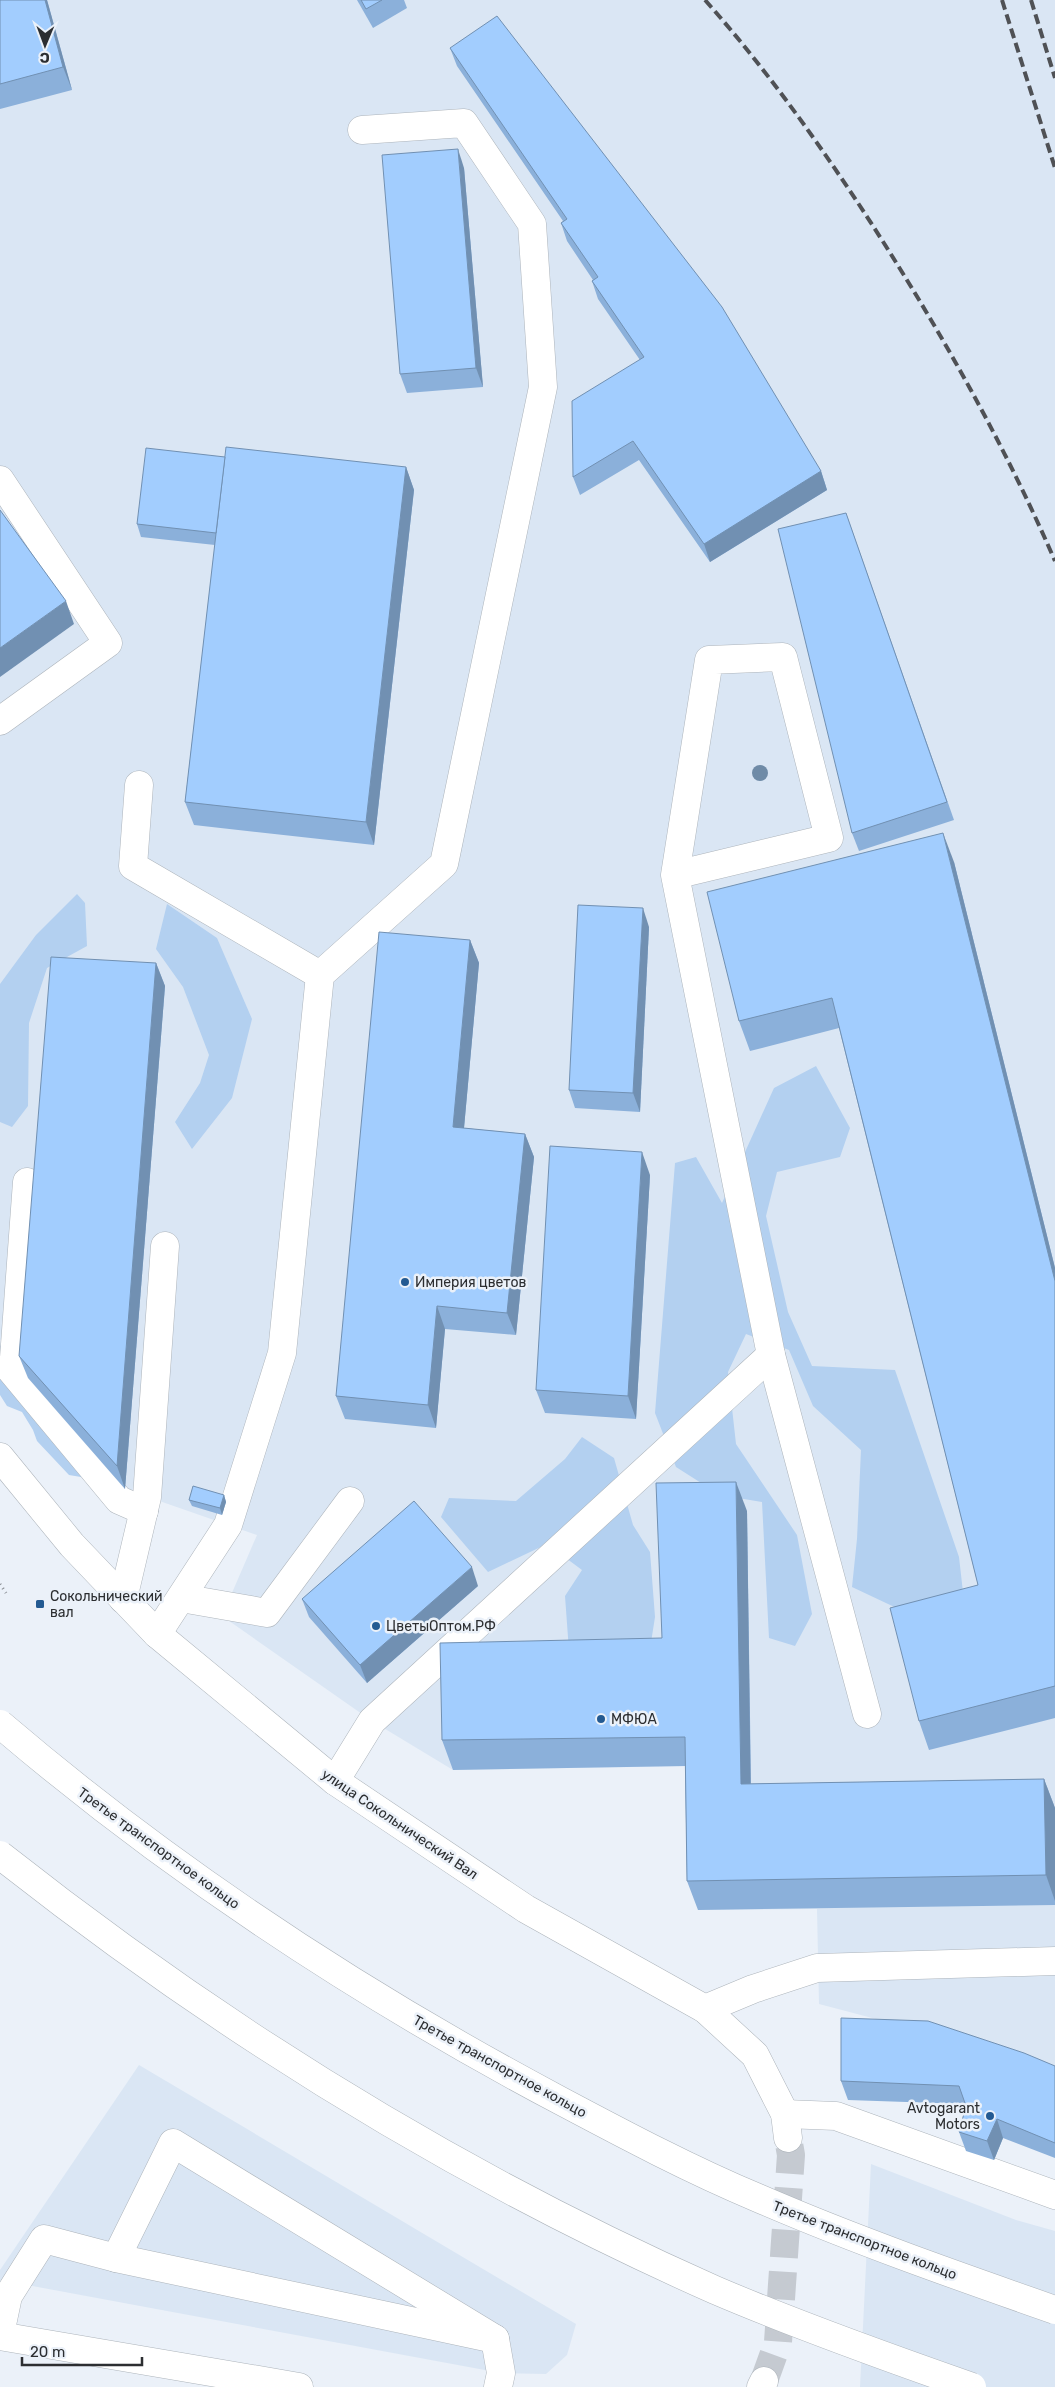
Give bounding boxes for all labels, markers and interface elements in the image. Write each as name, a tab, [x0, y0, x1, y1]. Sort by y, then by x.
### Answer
north arrow	[20, 20, 70, 70]
text: С	[40, 49, 50, 66]
place label: Империя цветов	[415, 1274, 527, 1291]
marker: Империя цветов	[399, 1276, 411, 1288]
place label: Сокольнический вал	[50, 1588, 162, 1621]
marker: Сокольнический вал	[34, 1598, 46, 1610]
place label: ЦветыОптом.РФ	[386, 1618, 496, 1635]
marker: ЦветыОптом.РФ	[370, 1620, 382, 1632]
place label: МФЮА	[611, 1711, 657, 1728]
marker: МФЮА	[595, 1713, 607, 1725]
street label: улица Сокольнический Вал	[318, 1766, 481, 1883]
street label: Третье транспортное кольцо	[75, 1784, 243, 1913]
street label: Третье транспортное кольцо	[410, 2012, 590, 2121]
place label: Avtogarant Motors	[907, 2100, 981, 2133]
marker: Avtogarant Motors	[984, 2110, 996, 2122]
street label: Третье транспортное кольцо	[770, 2197, 959, 2283]
scale bar	[22, 2334, 142, 2366]
text: 20 m	[30, 2343, 65, 2361]

